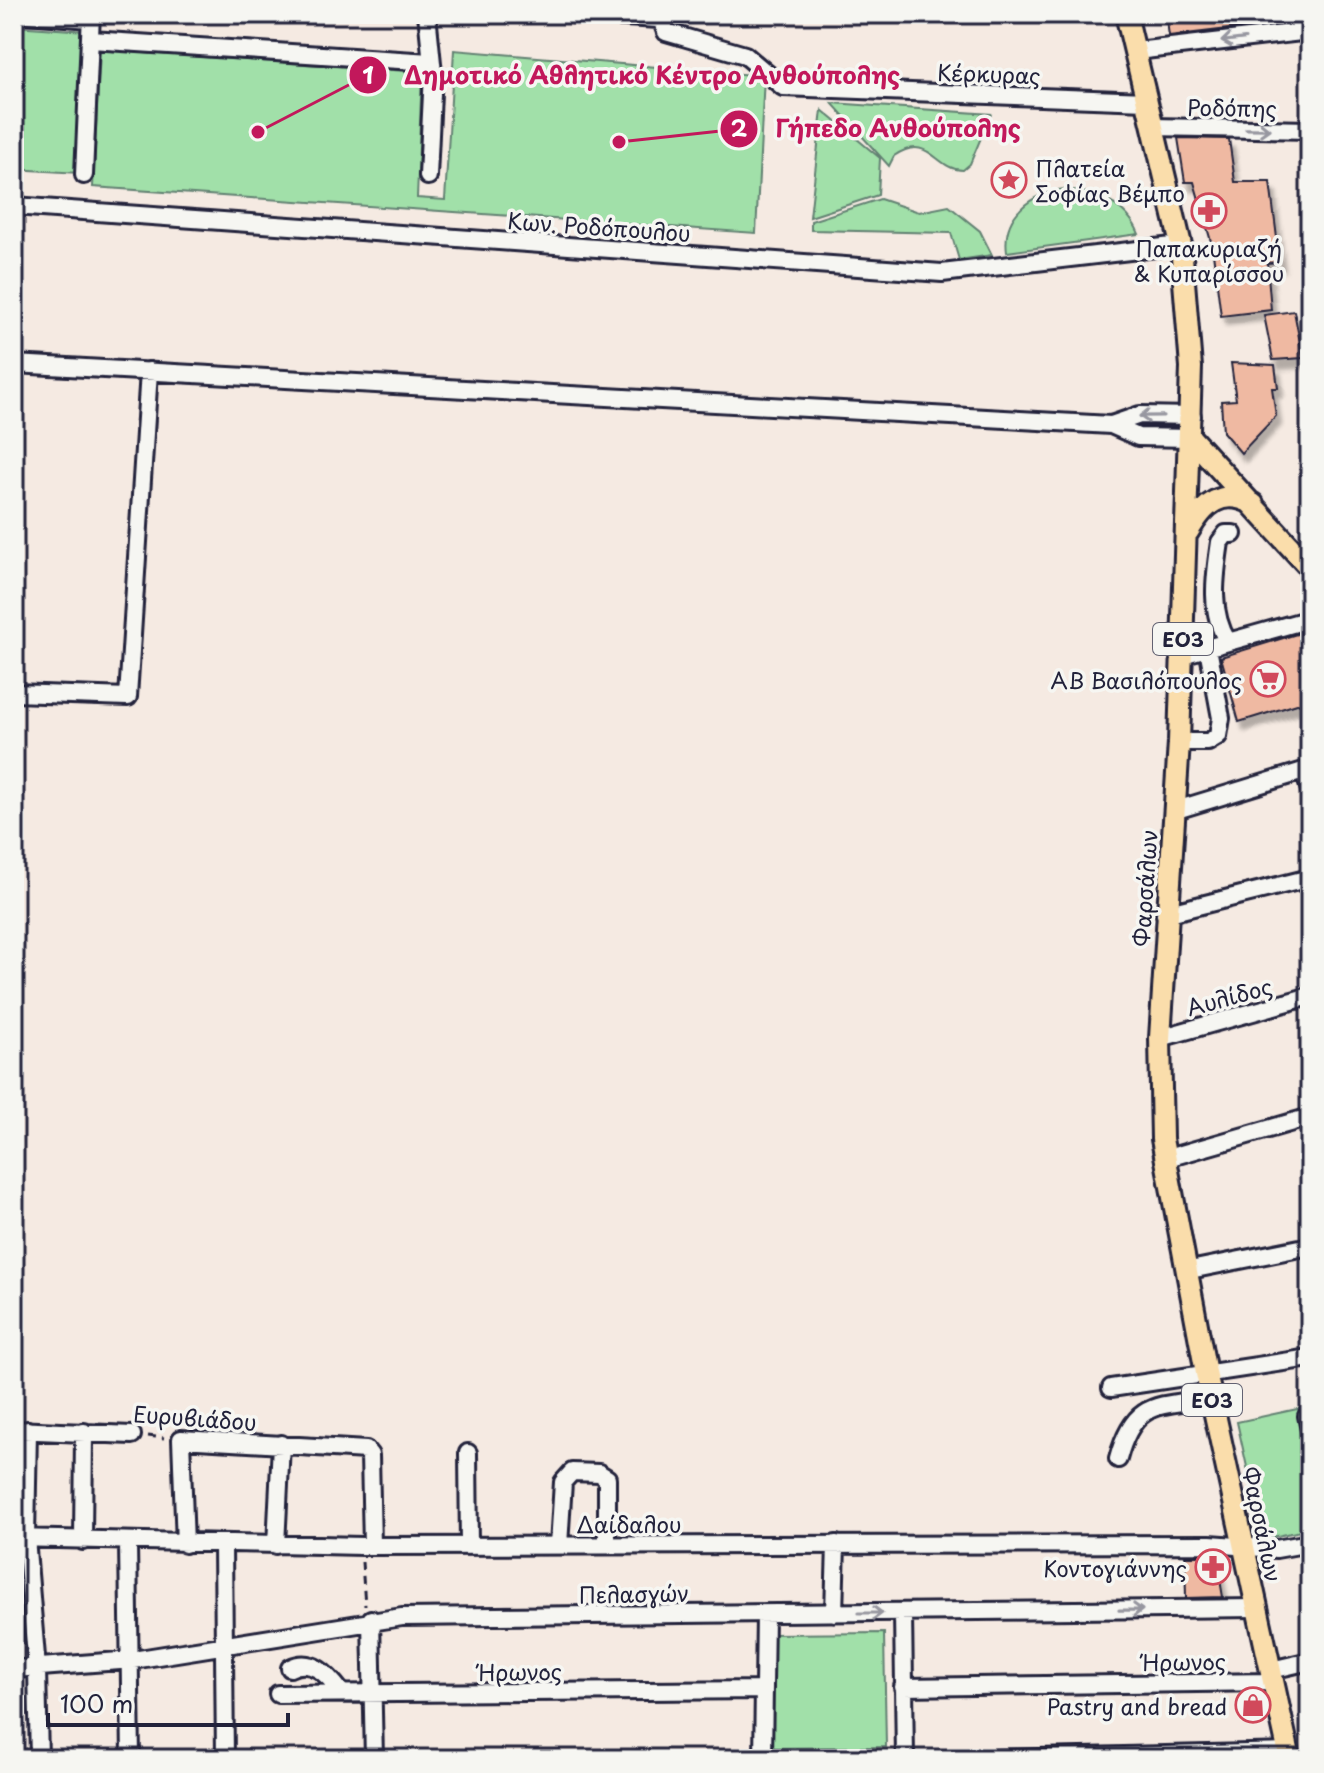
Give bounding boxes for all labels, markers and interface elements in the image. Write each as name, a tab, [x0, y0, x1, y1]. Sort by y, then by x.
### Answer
one-way arrow	[1220, 32, 1246, 47]
callout: Δημοτικό Αθλητικό Κέντρο Ανθούπολης	[348, 51, 917, 99]
street label: Κέρκυρας	[937, 55, 1041, 91]
text: 1	[362, 56, 374, 92]
text: Δημοτικό Αθλητικό Κέντρο Ανθούπολης	[404, 56, 900, 92]
street label: Ροδόπης	[1187, 90, 1277, 124]
callout: Γήπεδο Ανθούπολης	[719, 105, 1037, 153]
text: 2	[731, 109, 748, 145]
text: Γήπεδο Ανθούπολης	[775, 109, 1021, 145]
one-way arrow	[1244, 122, 1271, 137]
place label: Πλατεία Σοφίας Βέμπο	[1035, 151, 1185, 209]
place icon: Πλατεία Σοφίας Βέμπο	[990, 161, 1028, 199]
pharmacy icon: Παπακυριαζή & Κυπαρίσσου	[1190, 192, 1228, 230]
street label: Κων. Ροδόπουλου	[506, 203, 692, 249]
place label: Παπακυριαζή & Κυπαρίσσου	[1134, 231, 1284, 289]
one-way arrow	[1138, 408, 1165, 424]
road number: ΕΟ3	[1153, 623, 1213, 655]
supermarket icon: ΑΒ Βασιλόπουλος	[1249, 660, 1287, 698]
place label: ΑΒ Βασιλόπουλος	[1050, 663, 1242, 696]
street label: Φαρσάλων	[1123, 828, 1165, 948]
street label: Αυλίδος	[1183, 969, 1275, 1023]
road number: ΕΟ3	[1182, 1384, 1242, 1416]
street label: Ευρυβιάδου	[132, 1396, 258, 1438]
street label: Φαρσάλων	[1235, 1463, 1291, 1585]
street label: Δαίδαλου	[577, 1507, 681, 1540]
pharmacy icon: Κοντογιάννης	[1194, 1548, 1232, 1586]
place label: Κοντογιάννης	[1043, 1551, 1187, 1584]
street label: Πελασγών	[578, 1576, 690, 1610]
one-way arrow	[1117, 1602, 1144, 1618]
one-way arrow	[857, 1605, 884, 1621]
street label: Ήρωνος	[1139, 1644, 1226, 1678]
street label: Ήρωνος	[475, 1654, 562, 1688]
scale bar	[48, 1677, 288, 1727]
text: 100 m	[60, 1685, 133, 1721]
shop icon: Pastry and bread	[1234, 1686, 1272, 1724]
place label: Pastry and bread	[1047, 1689, 1227, 1722]

